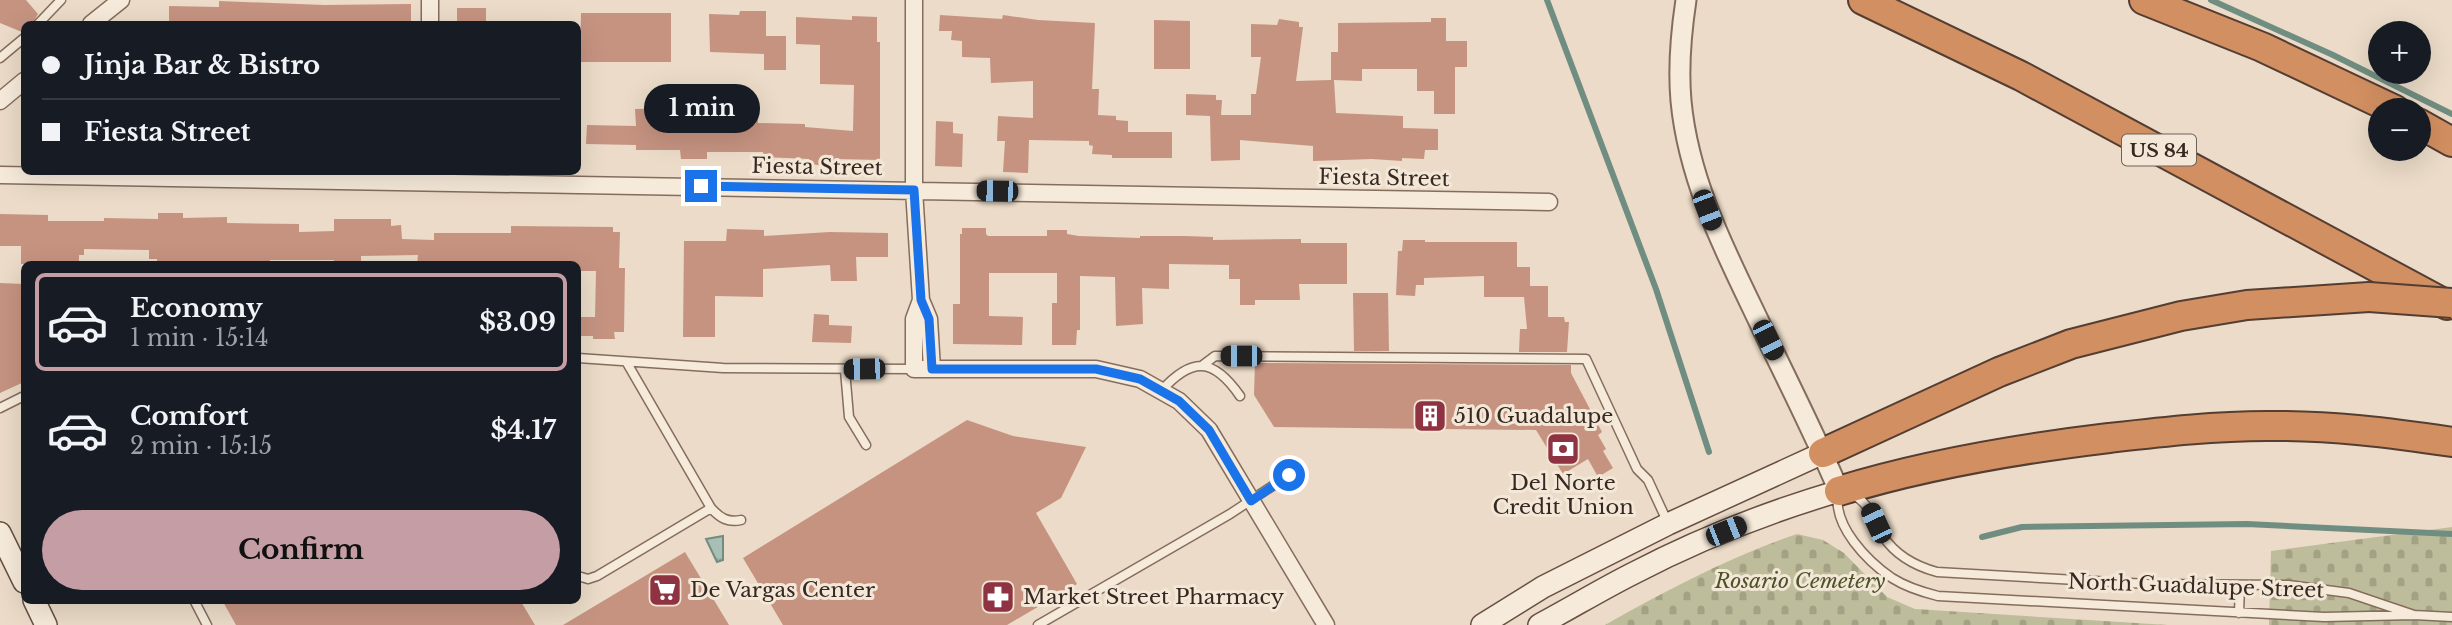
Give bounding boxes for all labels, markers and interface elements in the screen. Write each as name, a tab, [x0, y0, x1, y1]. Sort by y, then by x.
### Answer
map controls	[2368, 21, 2431, 161]
button: +	[2368, 21, 2431, 84]
text: Jinja Bar & Bistro	[84, 49, 320, 81]
callout: 1 min	[643, 85, 759, 134]
text: 1 min	[669, 94, 735, 122]
button: −	[2368, 98, 2431, 161]
text: Fiesta Street	[84, 116, 251, 148]
road number: US 84	[2122, 134, 2196, 166]
street label: Fiesta Street	[751, 153, 883, 181]
street label: Fiesta Street	[1318, 164, 1450, 192]
route end	[685, 170, 717, 202]
car	[976, 180, 1019, 202]
car	[1690, 187, 1725, 233]
icon: car	[46, 291, 109, 354]
text: Economy	[130, 292, 263, 324]
text: $3.09	[479, 306, 556, 338]
car	[1750, 317, 1787, 363]
text: 1 min · 15:14	[130, 324, 269, 352]
car	[1221, 346, 1263, 367]
car	[843, 358, 886, 380]
building icon: 510 Guadalupe	[1411, 397, 1449, 435]
icon: car	[46, 399, 109, 462]
text: Comfort	[130, 400, 248, 432]
place label: 510 Guadalupe	[1454, 403, 1613, 429]
text: $4.17	[490, 414, 556, 446]
bank icon: Del Norte Credit Union	[1544, 430, 1582, 468]
text: 2 min · 15:15	[130, 432, 272, 460]
route start	[1273, 459, 1305, 491]
place label: Del Norte Credit Union	[1492, 470, 1634, 520]
car	[1858, 500, 1895, 546]
button: Confirm	[42, 510, 560, 590]
car	[1703, 513, 1750, 549]
park label: Rosario Cemetery	[1714, 568, 1885, 594]
street label: North Guadalupe Street	[2067, 569, 2325, 603]
supermarket icon: De Vargas Center	[646, 571, 684, 609]
place label: De Vargas Center	[690, 577, 875, 603]
pharmacy icon: Market Street Pharmacy	[979, 578, 1017, 616]
place label: Market Street Pharmacy	[1023, 584, 1285, 610]

